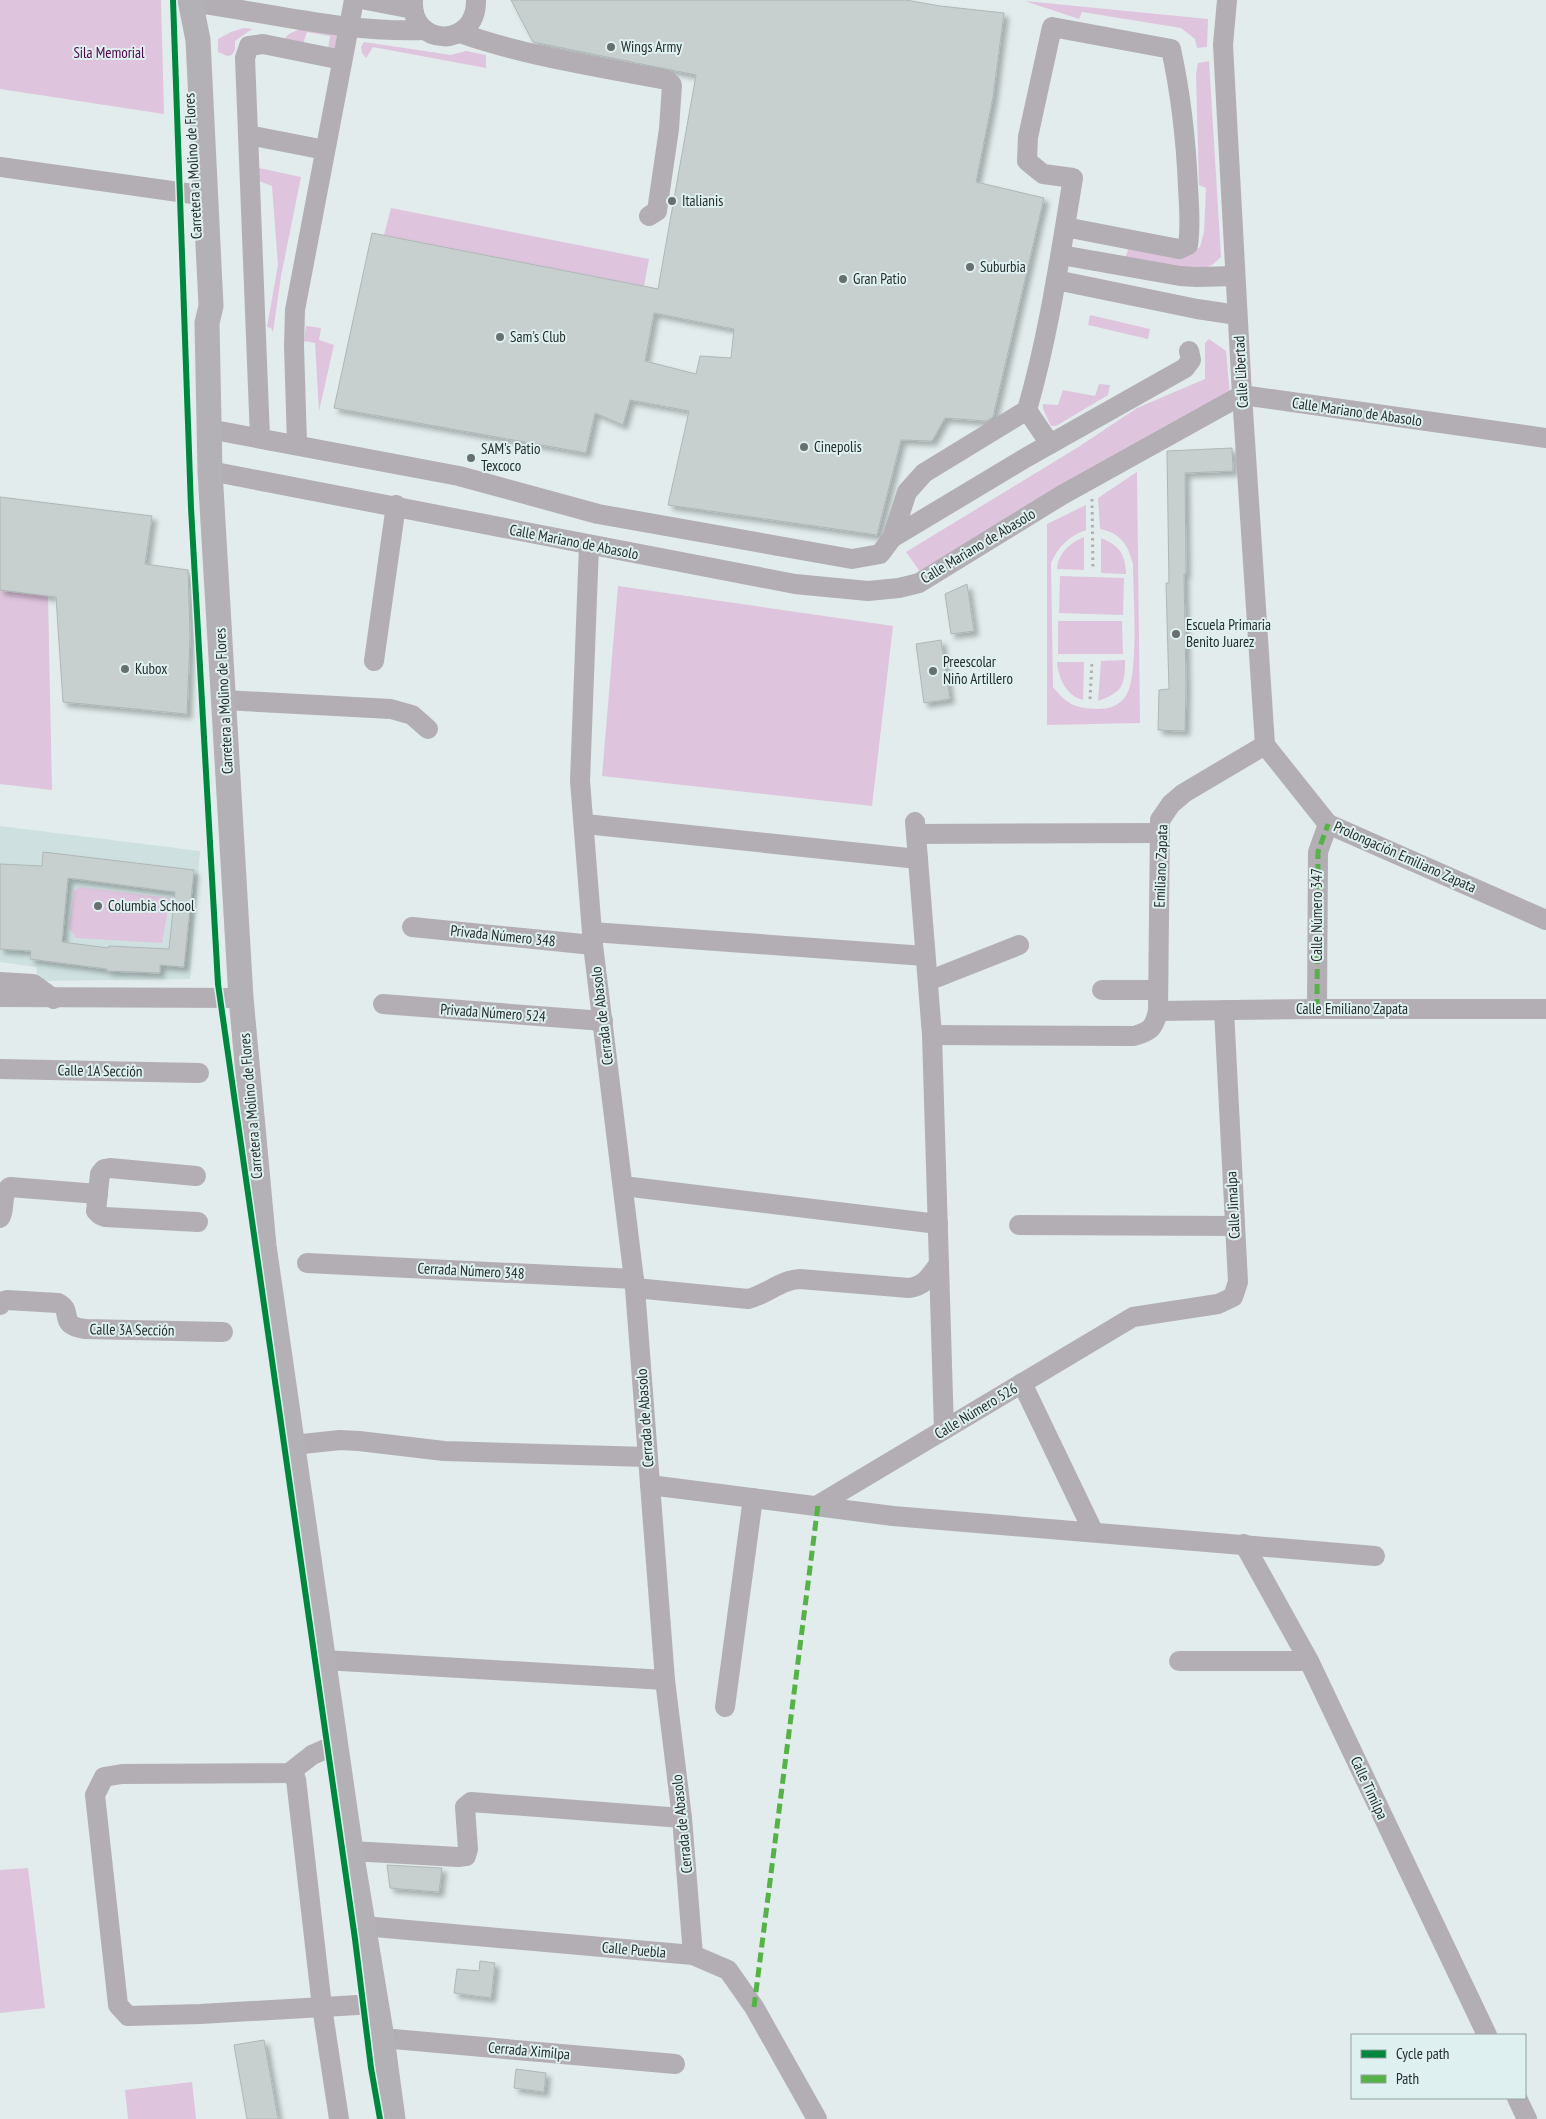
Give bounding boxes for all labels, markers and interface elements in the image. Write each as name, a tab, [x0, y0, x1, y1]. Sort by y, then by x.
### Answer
place label: Wings Army	[621, 37, 682, 56]
marker: Wings Army	[605, 41, 617, 53]
park label: Sila Memorial	[73, 43, 145, 62]
street label: Carretera a Molino de Flores	[179, 93, 206, 240]
place label: Italianis	[682, 191, 723, 210]
marker: Italianis	[666, 195, 678, 207]
place label: Suburbia	[980, 257, 1026, 276]
marker: Suburbia	[964, 261, 976, 273]
place label: Gran Patio	[853, 269, 906, 288]
marker: Gran Patio	[837, 273, 849, 285]
place label: Sam's Club	[510, 327, 566, 346]
marker: Sam's Club	[494, 331, 506, 343]
street label: Calle Libertad	[1229, 335, 1252, 409]
street label: Calle Mariano de Abasolo	[1291, 393, 1423, 430]
place label: Cinepolis	[814, 437, 862, 456]
place label: SAM's Patio Texcoco	[481, 439, 540, 475]
marker: Cinepolis	[798, 441, 810, 453]
marker: SAM's Patio Texcoco	[465, 452, 477, 464]
street label: Calle Mariano de Abasolo	[917, 504, 1039, 587]
street label: Calle Mariano de Abasolo	[508, 520, 640, 563]
place label: Escuela Primaria Benito Juarez	[1186, 615, 1271, 651]
street label: Carretera a Molino de Flores	[210, 628, 237, 775]
marker: Escuela Primaria Benito Juarez	[1170, 628, 1182, 640]
place label: Preescolar Niño Artillero	[943, 652, 1013, 688]
place label: Kubox	[135, 659, 167, 678]
marker: Kubox	[119, 663, 131, 675]
marker: Preescolar Niño Artillero	[927, 665, 939, 677]
street label: Prolongación Emiliano Zapata	[1331, 817, 1479, 897]
street label: Emiliano Zapata	[1150, 824, 1171, 908]
street label: Calle Número 347	[1307, 868, 1326, 962]
place label: Columbia School	[108, 896, 195, 915]
marker: Columbia School	[92, 900, 104, 912]
street label: Privada Número 348	[449, 921, 557, 950]
street label: Cerrada de Abasolo	[586, 966, 617, 1066]
street label: Privada Número 524	[440, 999, 547, 1026]
street label: Calle Emiliano Zapata	[1296, 999, 1408, 1018]
street label: Carretera a Molino de Flores	[235, 1032, 266, 1180]
street label: Calle 1A Sección	[57, 1060, 143, 1081]
street label: Calle Jimalpa	[1221, 1171, 1244, 1239]
street label: Cerrada Número 348	[417, 1258, 525, 1283]
street label: Calle 3A Sección	[89, 1319, 175, 1340]
street label: Cerrada de Abasolo	[632, 1368, 657, 1468]
street label: Calle Número 526	[931, 1378, 1021, 1443]
street label: Calle Timilpa	[1347, 1753, 1392, 1822]
street label: Cerrada de Abasolo	[667, 1774, 696, 1874]
street label: Calle Puebla	[601, 1937, 667, 1962]
legend	[1351, 2034, 1526, 2099]
street label: Cerrada Ximilpa	[487, 2037, 571, 2064]
text: Cycle path	[1396, 2044, 1449, 2063]
text: Path	[1396, 2069, 1419, 2088]

